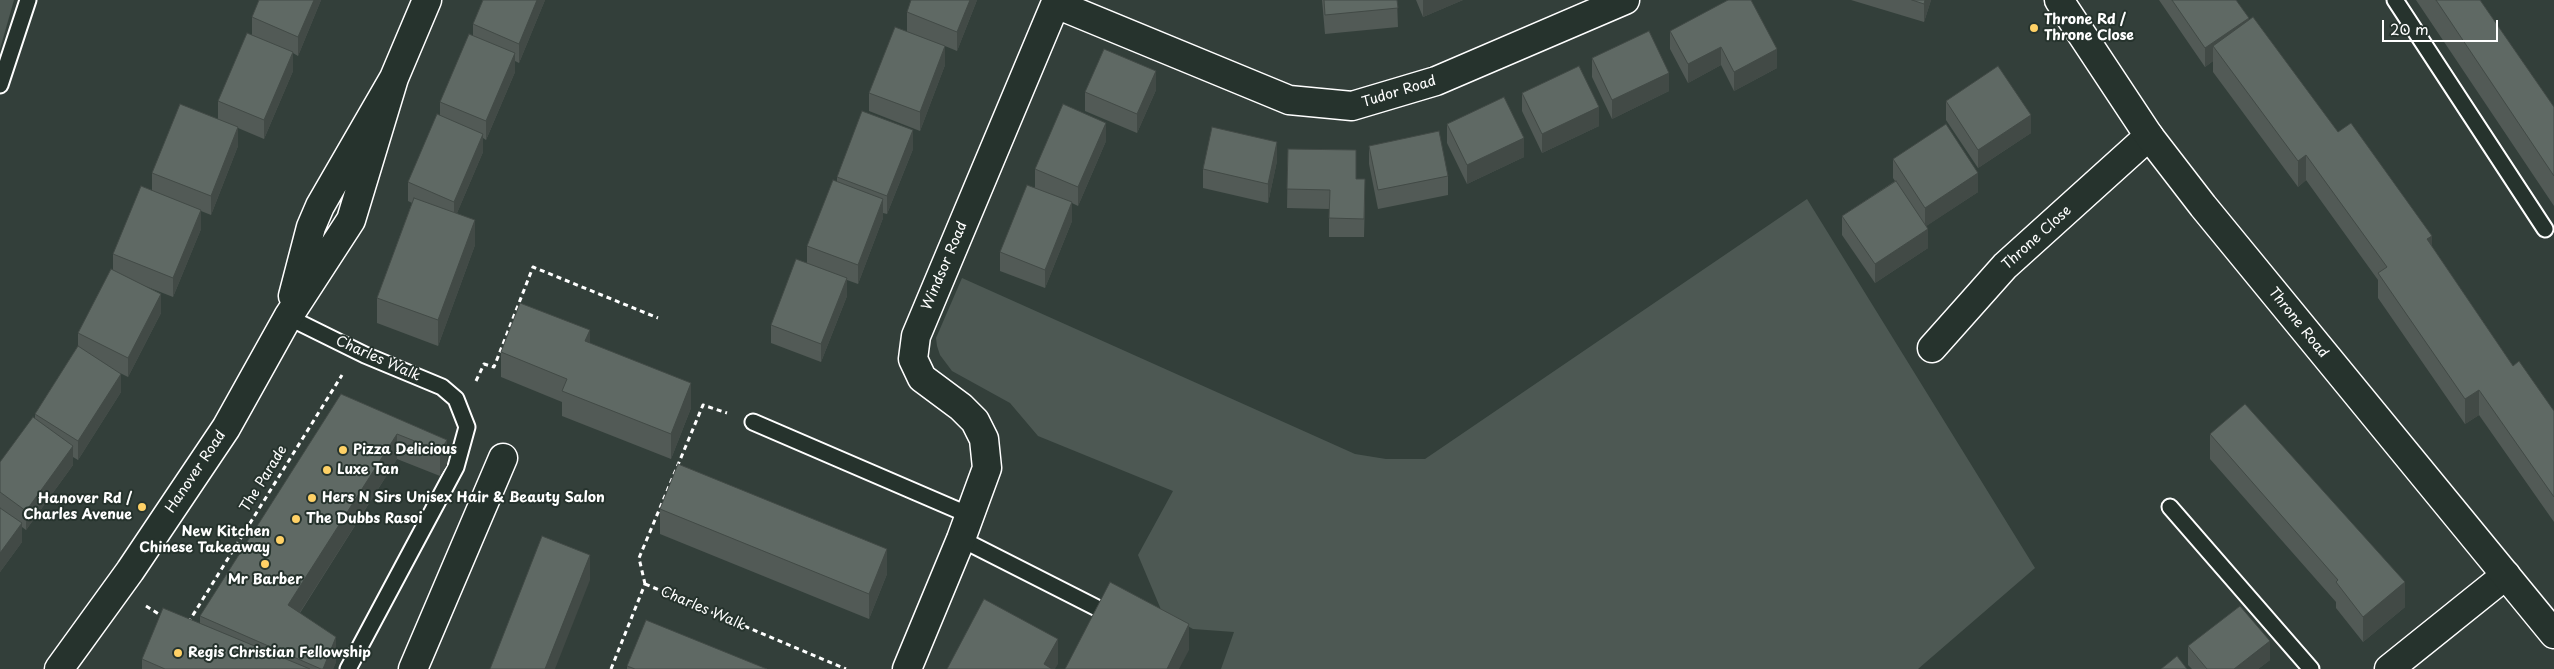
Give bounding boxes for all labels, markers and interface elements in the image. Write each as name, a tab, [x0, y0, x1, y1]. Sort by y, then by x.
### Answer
scale bar	[2384, 10, 2500, 42]
place label: Throne Rd / Throne Close	[2044, 12, 2134, 44]
text: 20 m	[2390, 17, 2429, 40]
marker: Throne Rd / Throne Close	[2028, 22, 2040, 34]
street label: Tudor Road	[1360, 73, 1438, 111]
street label: Throne Close	[1999, 203, 2075, 273]
street label: Windsor Road	[919, 219, 971, 313]
street label: Throne Road	[2265, 285, 2331, 361]
street label: Charles Walk	[333, 333, 423, 385]
street label: Hanover Road	[162, 428, 230, 516]
place label: Pizza Delicious	[353, 442, 457, 458]
street label: The Parade	[237, 443, 291, 515]
marker: Pizza Delicious	[337, 444, 349, 456]
place label: Luxe Tan	[337, 462, 399, 478]
marker: Luxe Tan	[321, 464, 333, 476]
place label: Hers N Sirs Unisex Hair & Beauty Salon	[322, 490, 605, 506]
place label: Hanover Rd / Charles Avenue	[23, 491, 132, 524]
marker: Hers N Sirs Unisex Hair & Beauty Salon	[306, 492, 318, 504]
marker: Hanover Rd / Charles Avenue	[136, 501, 148, 513]
place label: The Dubbs Rasoi	[306, 511, 423, 527]
marker: The Dubbs Rasoi	[290, 513, 302, 525]
place label: New Kitchen Chinese Takeaway	[139, 524, 270, 556]
marker: New Kitchen Chinese Takeaway	[274, 534, 286, 546]
marker: Mr Barber	[259, 558, 271, 570]
place label: Mr Barber	[228, 572, 302, 588]
street label: Charles Walk	[658, 583, 748, 635]
place label: Regis Christian Fellowship	[188, 645, 371, 661]
marker: Regis Christian Fellowship	[172, 647, 184, 659]

